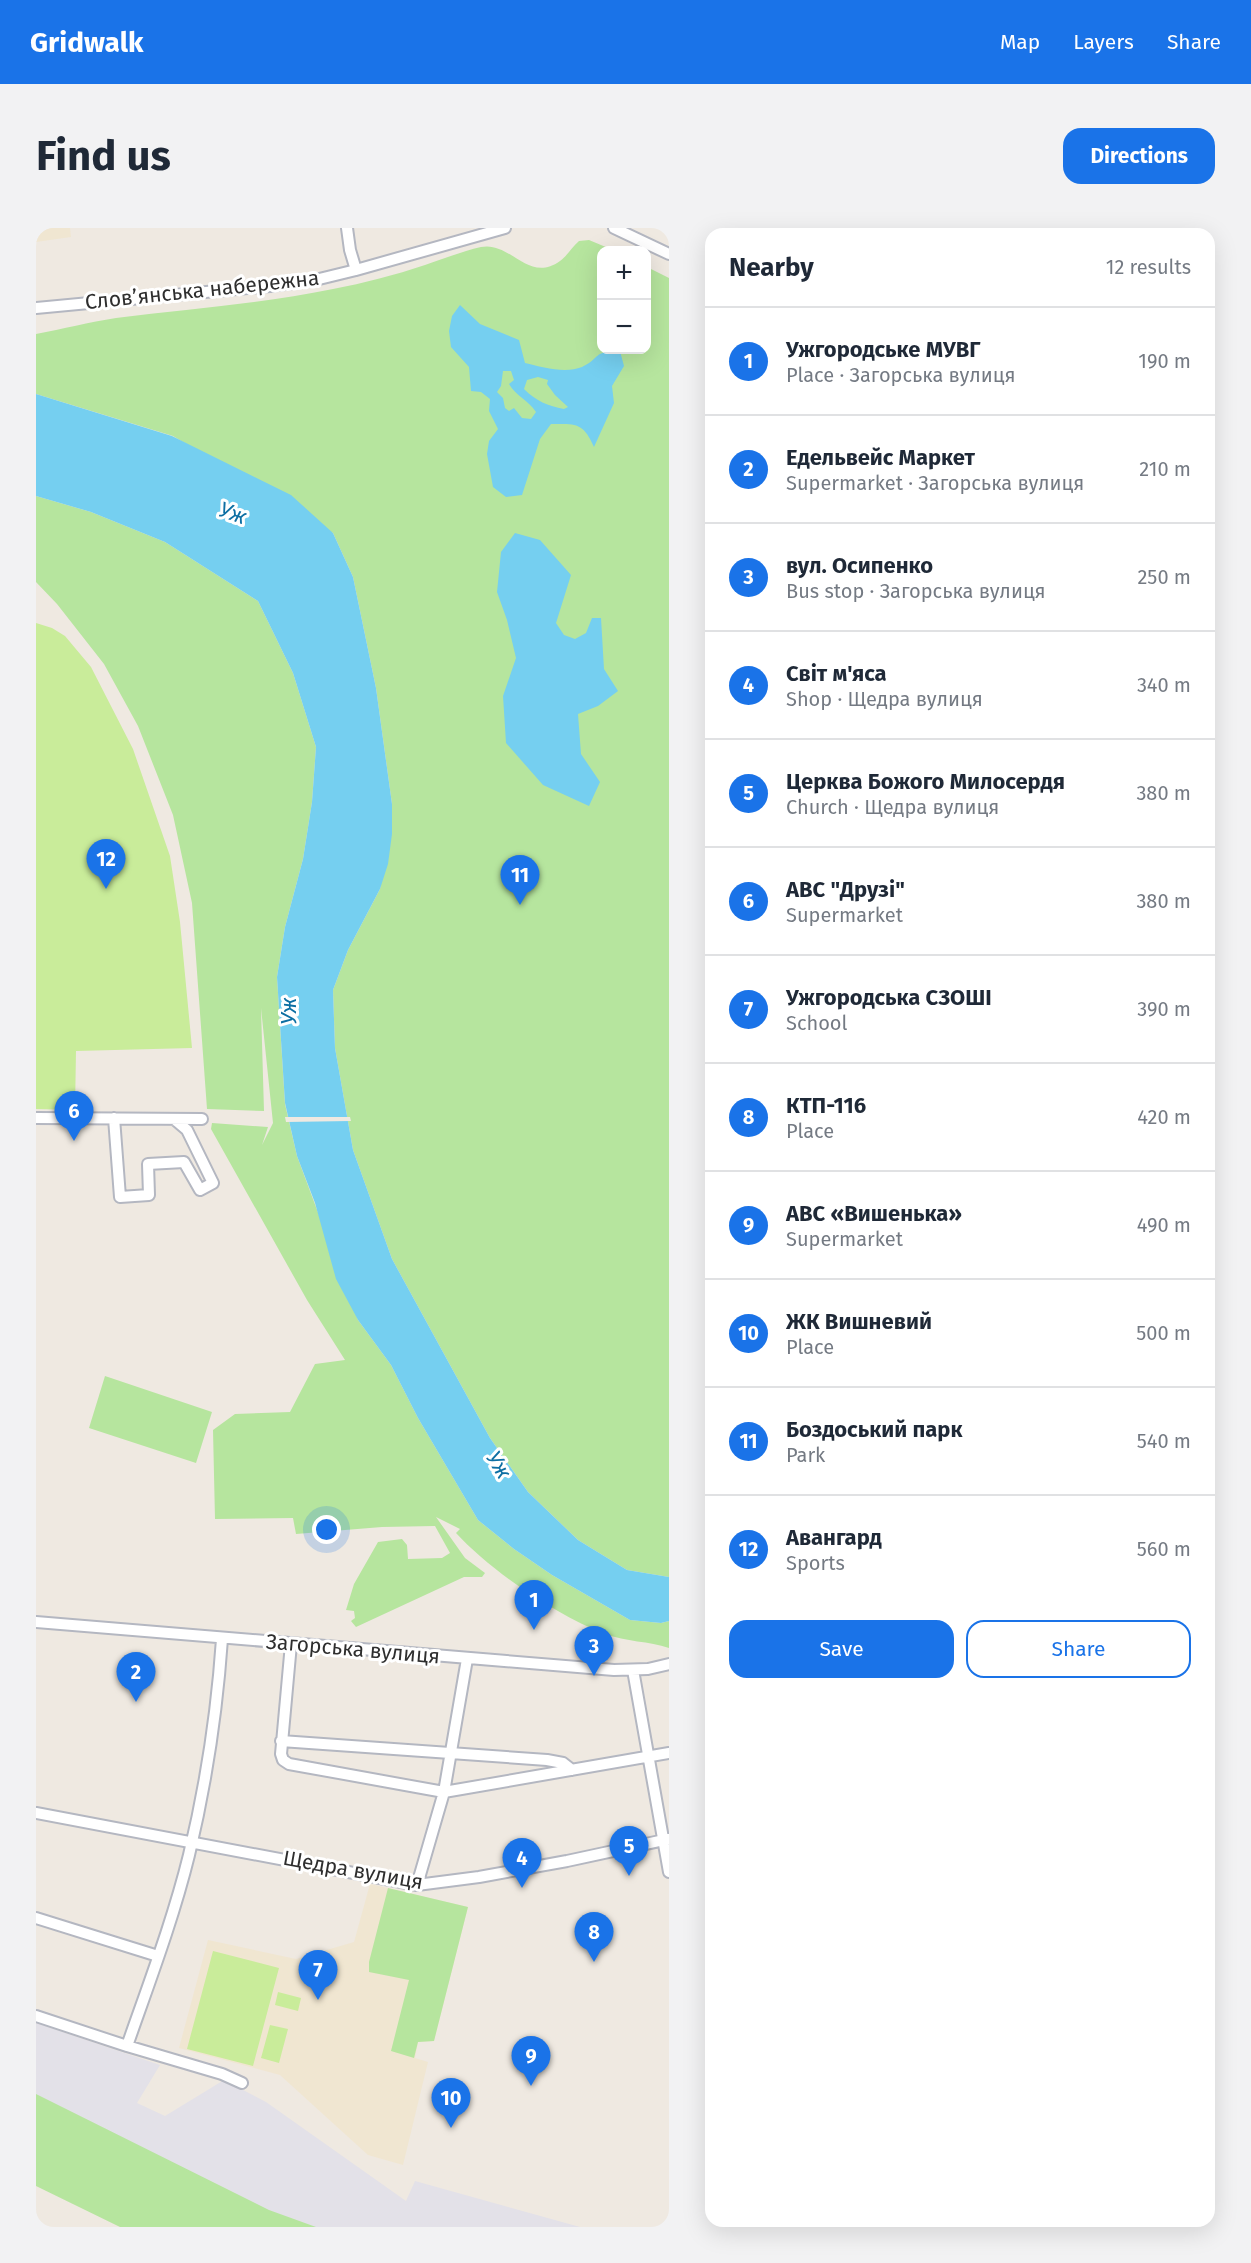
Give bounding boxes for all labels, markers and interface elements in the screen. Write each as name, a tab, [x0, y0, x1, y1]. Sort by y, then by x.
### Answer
text: Gridwalk	[30, 26, 143, 59]
text: Map	[1000, 29, 1040, 55]
text: Layers	[1073, 29, 1134, 55]
text: Share	[1167, 29, 1221, 55]
button: Directions	[1063, 128, 1215, 184]
text: Find us	[36, 131, 171, 181]
map controls	[597, 246, 651, 354]
button: +	[597, 246, 651, 300]
text: Nearby	[729, 252, 814, 283]
text: 12 results	[1106, 255, 1191, 279]
street label: Словʼянська набережна	[84, 265, 320, 315]
button: −	[597, 300, 651, 354]
text: Ужгородське МУВГ	[786, 336, 980, 363]
text: 1	[744, 349, 753, 373]
text: 190 m	[1138, 349, 1191, 373]
text: Place · Загорська вулиця	[786, 363, 1015, 387]
text: Едельвейс Маркет	[786, 444, 975, 471]
text: 2	[743, 457, 754, 481]
text: 210 m	[1139, 457, 1191, 481]
text: Supermarket · Загорська вулиця	[786, 471, 1084, 495]
water label: Уж	[216, 496, 251, 530]
text: вул. Осипенко	[786, 552, 933, 579]
text: 3	[743, 565, 754, 589]
text: 250 m	[1137, 565, 1191, 589]
text: Bus stop · Загорська вулиця	[786, 579, 1046, 603]
text: Світ м'яса	[786, 660, 887, 687]
text: 4	[743, 673, 754, 697]
text: 340 m	[1137, 673, 1191, 697]
text: Shop · Щедра вулиця	[786, 687, 983, 711]
text: Церква Божого Милосердя	[786, 768, 1065, 795]
text: 5	[743, 781, 754, 805]
text: 380 m	[1136, 781, 1191, 805]
text: Church · Щедра вулиця	[786, 795, 999, 819]
pin: 12	[86, 840, 126, 889]
pin: 11	[500, 856, 540, 905]
text: ABC "Друзі"	[786, 876, 905, 903]
text: 6	[743, 889, 754, 913]
text: 380 m	[1136, 889, 1191, 913]
text: Supermarket	[786, 903, 903, 927]
text: Ужгородська СЗОШІ	[786, 984, 992, 1011]
water label: Уж	[275, 997, 302, 1025]
text: 7	[744, 997, 753, 1021]
text: 390 m	[1137, 997, 1191, 1021]
text: School	[786, 1011, 847, 1035]
pin: 6	[54, 1092, 93, 1141]
text: КТП-116	[786, 1092, 866, 1119]
text: 8	[743, 1105, 754, 1129]
text: 420 m	[1137, 1105, 1191, 1129]
text: Place	[786, 1119, 834, 1143]
text: ABC «Вишенька»	[786, 1200, 962, 1227]
text: 9	[743, 1213, 754, 1237]
text: 490 m	[1137, 1213, 1191, 1237]
text: Supermarket	[786, 1227, 903, 1251]
text: ЖК Вишневий	[786, 1308, 932, 1335]
text: 10	[738, 1321, 759, 1345]
text: 500 m	[1136, 1321, 1191, 1345]
text: Place	[786, 1335, 834, 1359]
text: Боздоський парк	[786, 1416, 963, 1443]
text: 11	[739, 1429, 758, 1453]
text: 540 m	[1137, 1429, 1191, 1453]
text: Park	[786, 1443, 825, 1467]
water label: Уж	[480, 1446, 518, 1484]
your location	[312, 1515, 341, 1544]
text: Авангард	[786, 1524, 882, 1551]
text: 12	[739, 1537, 758, 1561]
text: 560 m	[1137, 1537, 1191, 1561]
text: Sports	[786, 1551, 845, 1575]
pin: 1	[514, 1580, 554, 1630]
button: Save	[729, 1620, 954, 1678]
button: Share	[966, 1620, 1191, 1678]
pin: 3	[574, 1626, 614, 1676]
street label: Загорська вулиця	[265, 1628, 441, 1670]
pin: 2	[116, 1652, 156, 1702]
pin: 5	[610, 1826, 648, 1876]
pin: 4	[502, 1838, 542, 1888]
street label: Щедра вулиця	[281, 1845, 425, 1895]
pin: 8	[574, 1912, 614, 1962]
pin: 7	[298, 1950, 338, 2000]
pin: 9	[512, 2036, 550, 2086]
pin: 10	[432, 2078, 470, 2128]

